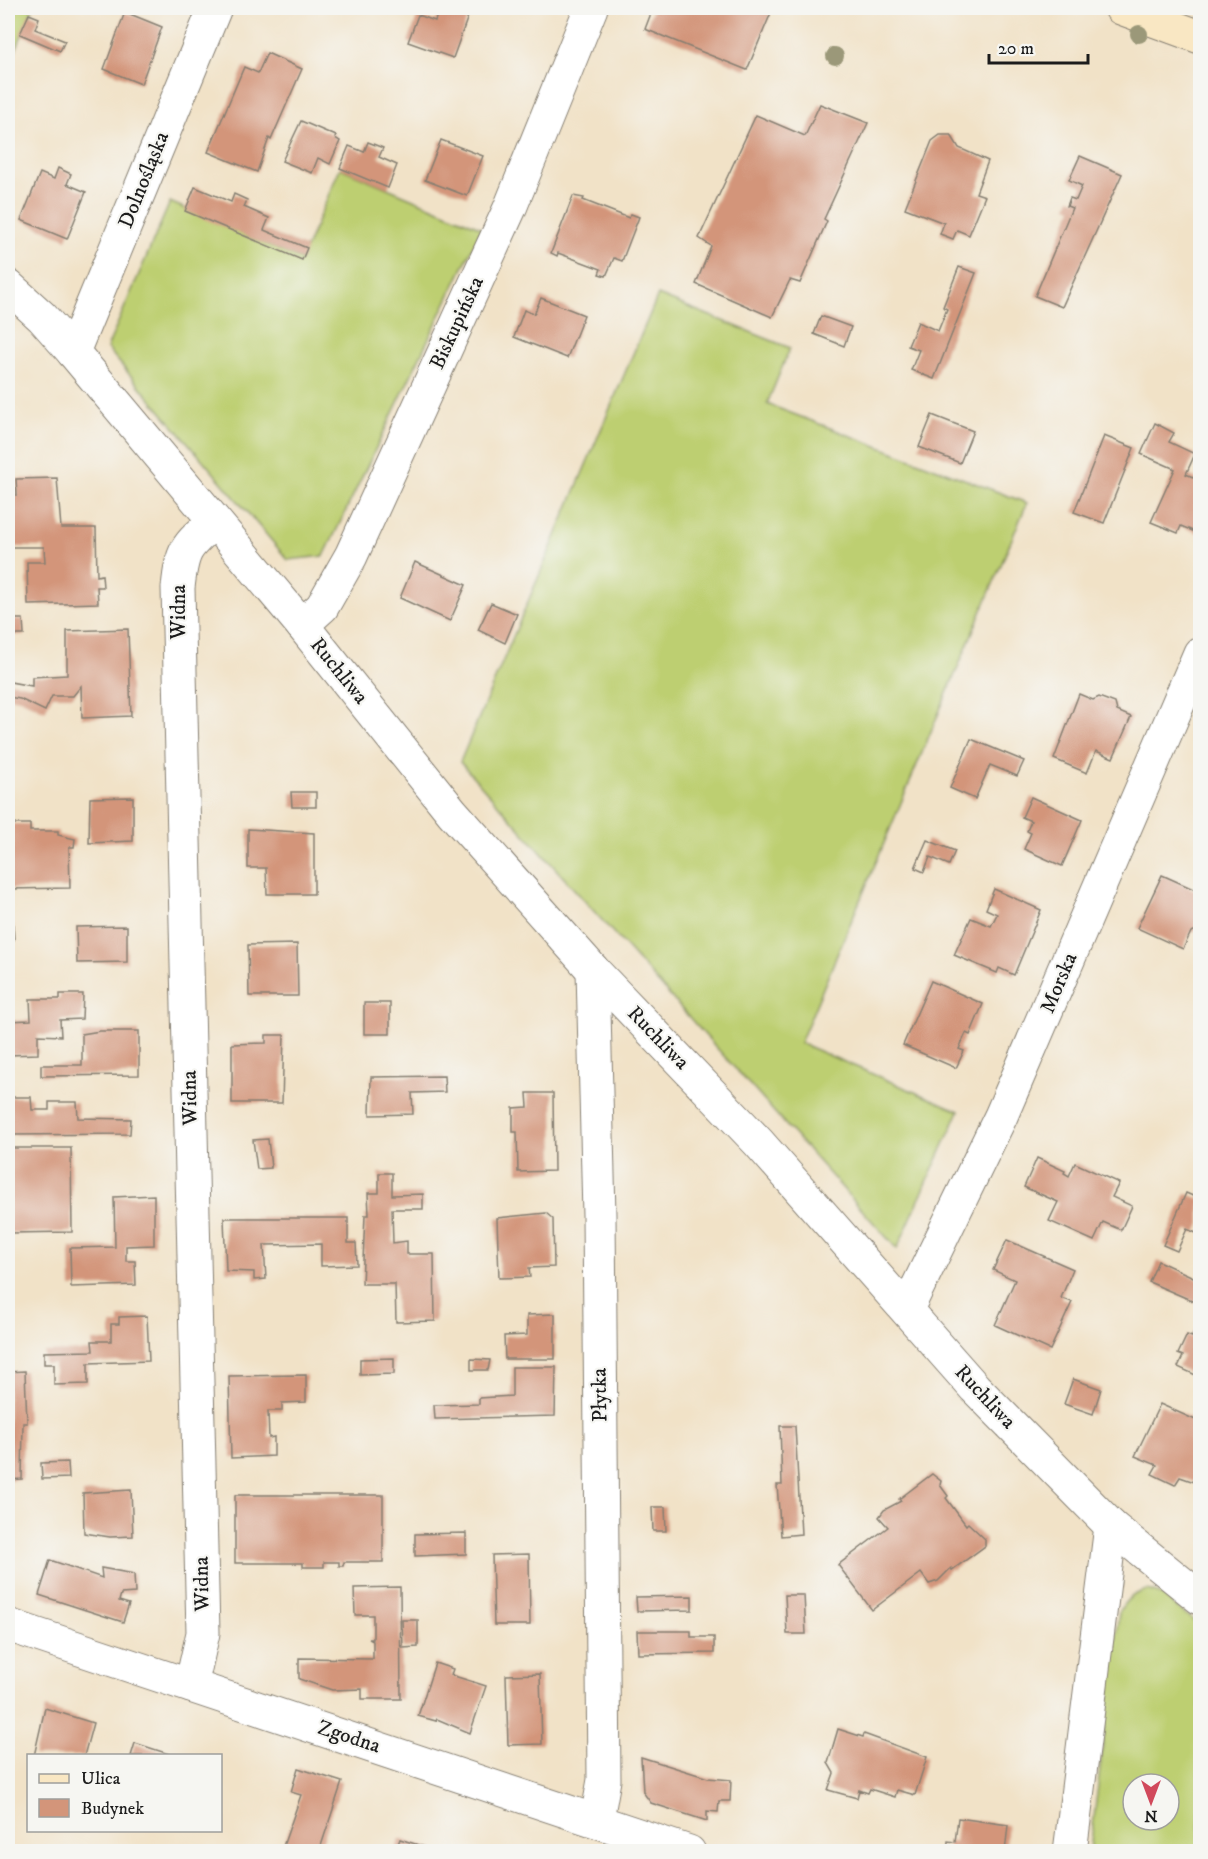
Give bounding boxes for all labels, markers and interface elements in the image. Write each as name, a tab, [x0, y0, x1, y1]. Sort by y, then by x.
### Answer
scale bar	[989, 27, 1088, 65]
text: 20 m	[998, 38, 1034, 60]
street label: Dolnośląska	[113, 128, 175, 232]
street label: Biskupińska	[424, 272, 490, 374]
street label: Widna	[166, 584, 192, 641]
street label: Ruchliwa	[304, 632, 374, 710]
street label: Morska	[1035, 949, 1083, 1017]
street label: Ruchliwa	[621, 1001, 695, 1075]
street label: Widna	[177, 1070, 203, 1127]
street label: Ruchliwa	[949, 1360, 1021, 1435]
street label: Płytka	[587, 1368, 613, 1422]
street label: Widna	[189, 1556, 215, 1613]
street label: Zgodna	[314, 1715, 384, 1759]
legend	[27, 1754, 222, 1832]
text: Ulica	[81, 1768, 121, 1790]
north arrow	[1121, 1772, 1181, 1832]
text: Budynek	[81, 1798, 144, 1820]
text: N	[1144, 1806, 1158, 1826]

